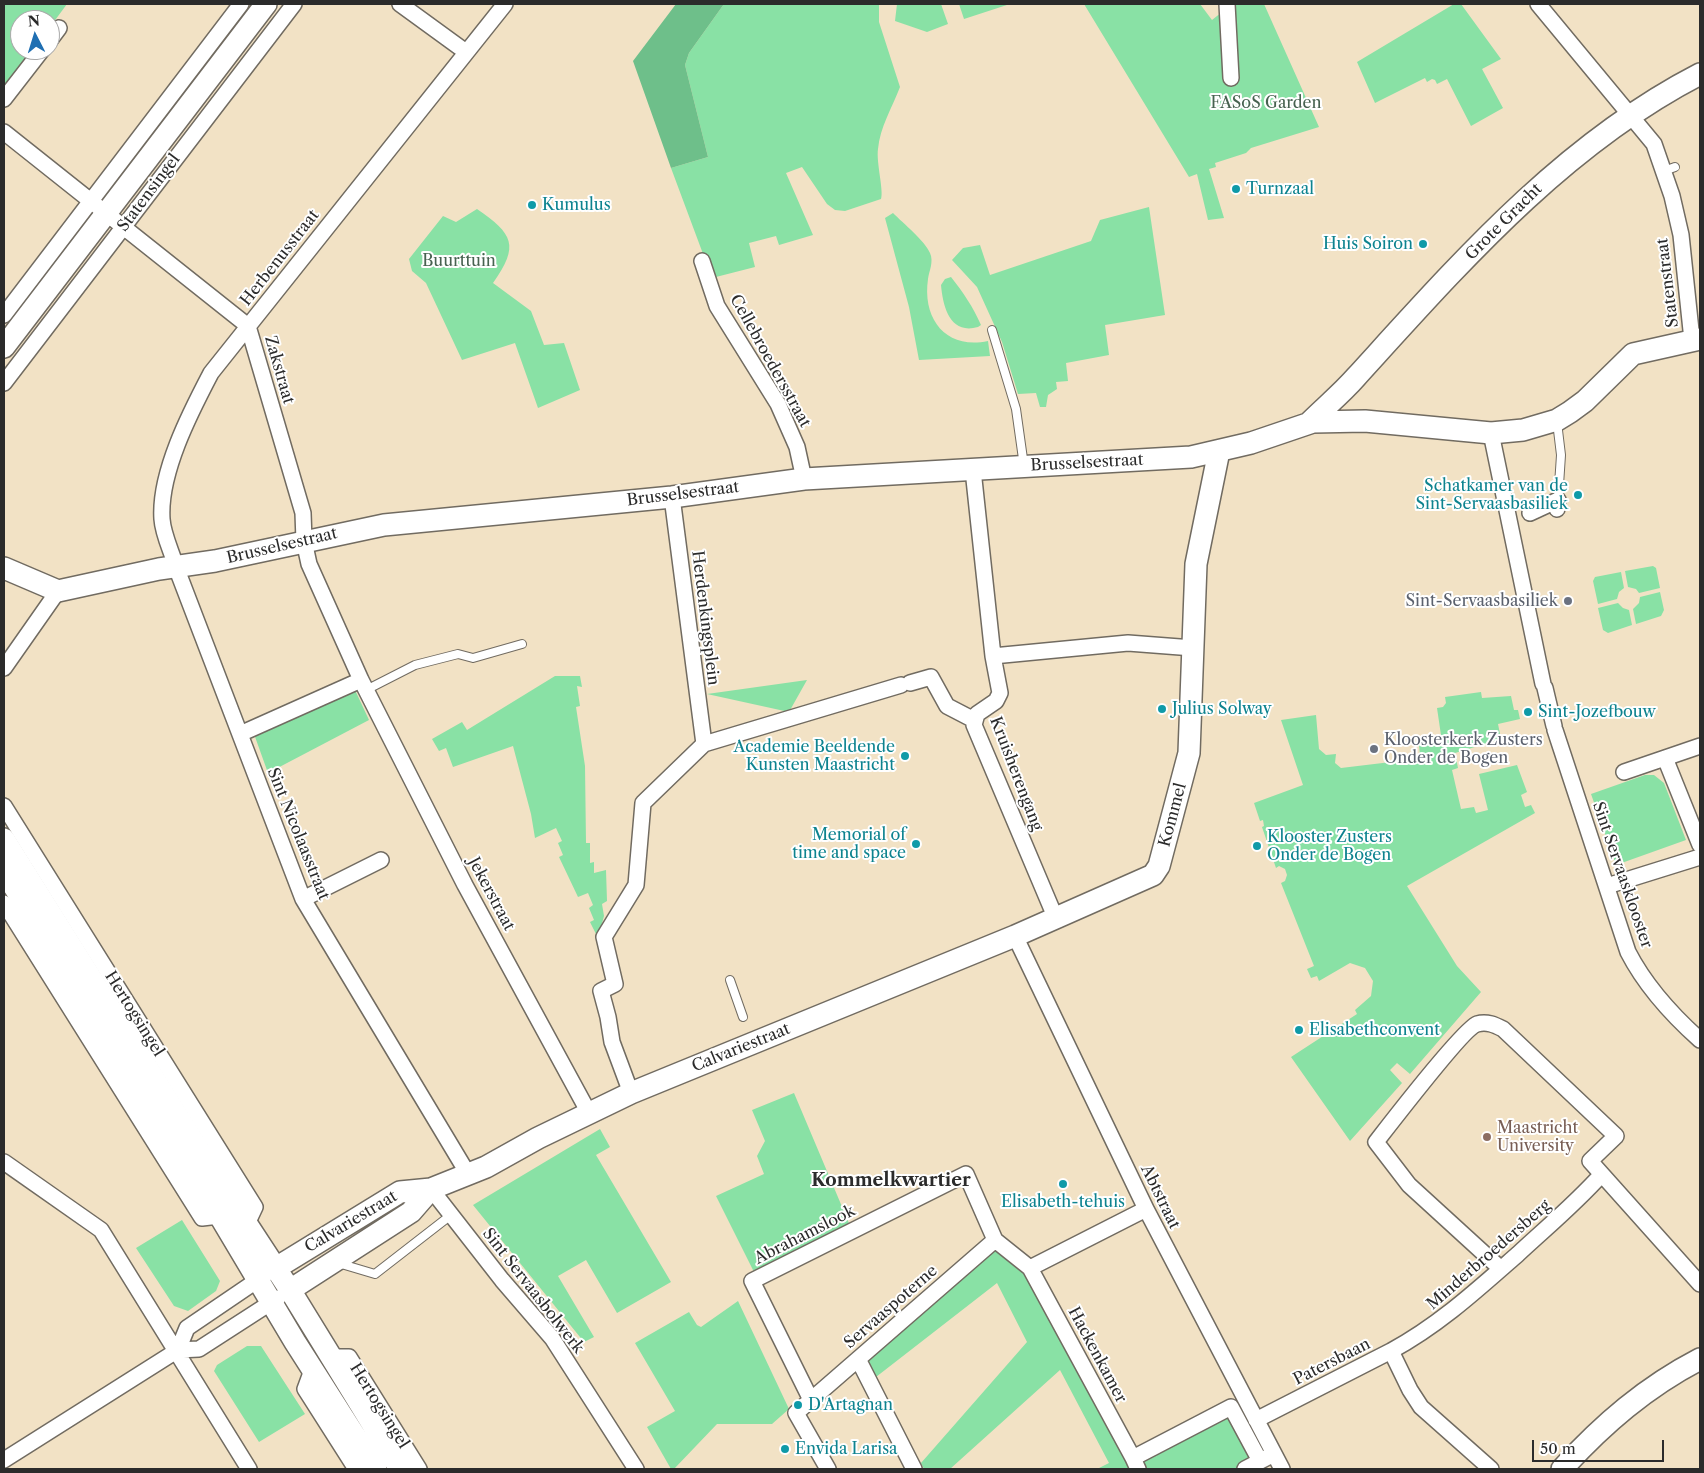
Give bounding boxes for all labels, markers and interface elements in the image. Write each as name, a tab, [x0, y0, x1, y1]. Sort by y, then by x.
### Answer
north arrow	[10, 10, 60, 60]
text: N	[27, 12, 41, 31]
park label: FASoS Garden	[1210, 93, 1322, 113]
street label: Statensingel	[114, 150, 184, 236]
place label: Turnzaal	[1246, 179, 1314, 199]
street label: Grote Gracht	[1462, 180, 1546, 264]
marker: Turnzaal	[1230, 183, 1242, 195]
place label: Kumulus	[542, 195, 611, 215]
marker: Kumulus	[526, 199, 538, 211]
street label: Herbenusstraat	[237, 206, 323, 310]
place label: Huis Soiron	[1323, 234, 1413, 254]
street label: Statenstraat	[1653, 237, 1683, 329]
marker: Huis Soiron	[1417, 238, 1429, 250]
park label: Buurttuin	[422, 251, 496, 271]
street label: Cellebroedersstraat	[726, 291, 814, 431]
street label: Zakstraat	[260, 334, 298, 406]
street label: Brusselsestraat	[1030, 450, 1144, 476]
place label: Schatkamer van de Sint-Servaasbasiliek	[1415, 476, 1568, 514]
street label: Brusselsestraat	[626, 478, 740, 510]
marker: Schatkamer van de Sint-Servaasbasiliek	[1572, 489, 1584, 501]
street label: Brusselsestraat	[225, 524, 339, 568]
street label: Herdenkingsplein	[687, 550, 723, 686]
place label: Sint-Servaasbasiliek	[1405, 591, 1558, 611]
marker: Sint-Servaasbasiliek	[1562, 595, 1574, 607]
place label: Julius Solway	[1172, 699, 1272, 719]
place label: Sint-Jozefbouw	[1538, 702, 1656, 722]
marker: Julius Solway	[1156, 703, 1168, 715]
marker: Sint-Jozefbouw	[1522, 706, 1534, 718]
street label: Kruisherengang	[985, 714, 1047, 834]
place label: Kloosterkerk Zusters Onder de Bogen	[1384, 730, 1543, 768]
place label: Academie Beeldende Kunsten Maastricht	[734, 737, 895, 775]
marker: Kloosterkerk Zusters Onder de Bogen	[1368, 743, 1380, 755]
marker: Academie Beeldende Kunsten Maastricht	[899, 750, 911, 762]
street label: Sint Nicolaasstraat	[263, 765, 333, 903]
street label: Kommel	[1155, 781, 1191, 849]
street label: Sint Servaasklooster	[1588, 799, 1656, 951]
place label: Memorial of time and space	[792, 825, 906, 863]
place label: Klooster Zusters Onder de Bogen	[1267, 827, 1392, 865]
marker: Memorial of time and space	[910, 838, 922, 850]
marker: Klooster Zusters Onder de Bogen	[1251, 840, 1263, 852]
street label: Jekerstraat	[464, 854, 518, 934]
street label: Hertogsingel	[100, 968, 168, 1060]
street label: Calvariestraat	[689, 1020, 793, 1076]
place label: Elisabethconvent	[1309, 1020, 1440, 1040]
marker: Elisabethconvent	[1293, 1024, 1305, 1036]
place label: Maastricht University	[1497, 1118, 1578, 1156]
marker: Maastricht University	[1481, 1131, 1493, 1143]
street label: Abtstraat	[1136, 1162, 1184, 1232]
district label: Kommelkwartier	[811, 1170, 971, 1192]
marker: Elisabeth-tehuis	[1057, 1178, 1069, 1190]
street label: Calvariestraat	[301, 1187, 401, 1257]
place label: Elisabeth-tehuis	[1001, 1192, 1125, 1212]
street label: Minderbroedersberg	[1423, 1196, 1555, 1314]
street label: Abrahamslook	[751, 1201, 859, 1269]
street label: Sint Servaasbolwerk	[478, 1225, 588, 1357]
street label: Servaaspoterne	[840, 1261, 942, 1353]
street label: Hackenkamer	[1064, 1304, 1130, 1406]
street label: Patersbaan	[1290, 1334, 1374, 1390]
street label: Hertogsingel	[345, 1360, 413, 1452]
place label: D'Artagnan	[808, 1395, 893, 1415]
marker: D'Artagnan	[792, 1399, 804, 1411]
scale bar	[1534, 1430, 1666, 1462]
place label: Envida Larisa	[795, 1439, 898, 1459]
text: 50 m	[1540, 1439, 1576, 1458]
marker: Envida Larisa	[779, 1443, 791, 1455]

